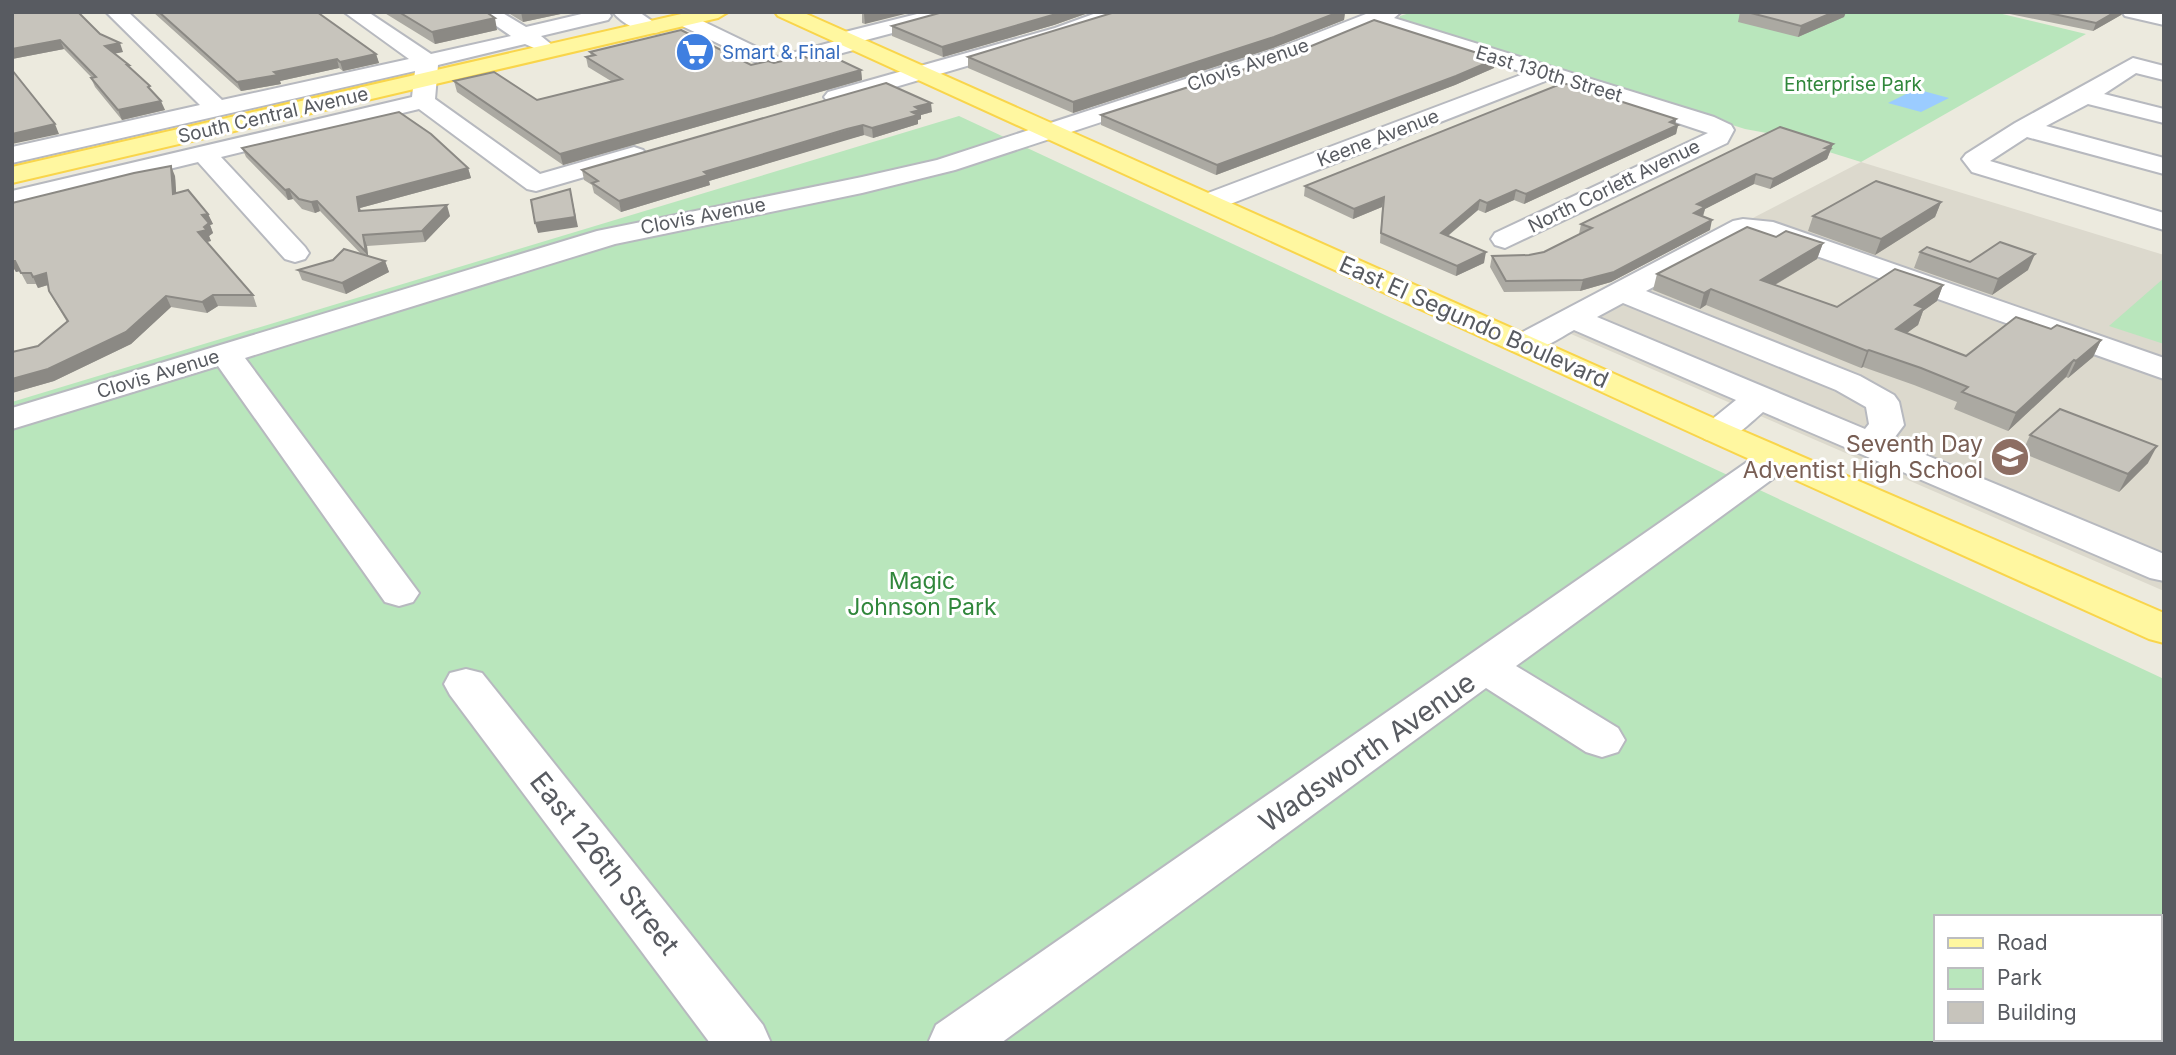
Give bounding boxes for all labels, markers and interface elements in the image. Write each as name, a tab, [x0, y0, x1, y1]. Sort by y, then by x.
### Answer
supermarket icon: Smart & Final	[674, 31, 716, 73]
street label: Clovis Avenue	[1184, 33, 1312, 97]
place label: Smart & Final	[722, 41, 840, 64]
street label: East 130th Street	[1473, 41, 1625, 107]
park label: Enterprise Park	[1784, 73, 1923, 96]
street label: South Central Avenue	[176, 82, 370, 148]
street label: Keene Avenue	[1314, 104, 1442, 172]
street label: North Corlett Avenue	[1524, 134, 1704, 238]
street label: Clovis Avenue	[639, 193, 767, 239]
street label: East El Segundo Boulevard	[1335, 250, 1613, 394]
street label: Clovis Avenue	[94, 344, 222, 404]
place label: Seventh Day Adventist High School	[1743, 430, 1983, 484]
school or university icon: Seventh Day Adventist High School	[1989, 436, 2031, 478]
park label: Magic Johnson Park	[847, 567, 997, 621]
street label: Wadsworth Avenue	[1252, 665, 1482, 839]
street label: East 126th Street	[523, 765, 687, 961]
legend	[1934, 915, 2162, 1041]
text: Road	[1997, 930, 2048, 955]
text: Park	[1997, 965, 2042, 990]
text: Building	[1997, 1000, 2077, 1025]

